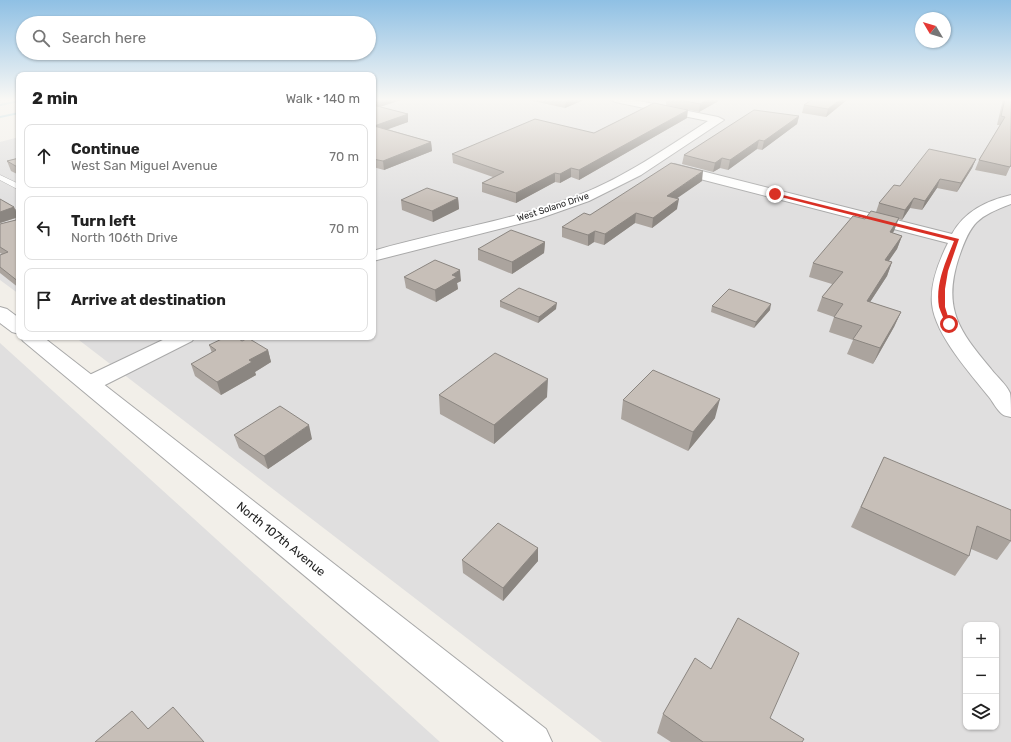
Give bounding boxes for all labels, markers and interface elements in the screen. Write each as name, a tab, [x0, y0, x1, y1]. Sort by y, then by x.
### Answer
north arrow	[915, 12, 951, 48]
search box	[16, 16, 376, 60]
icon: search	[30, 27, 52, 49]
text: Search here	[62, 29, 146, 47]
text: 2 min	[32, 88, 78, 108]
text: Walk · 140 m	[286, 91, 360, 106]
text: Continue	[71, 140, 140, 158]
icon: ahead	[33, 145, 55, 167]
text: 70 m	[329, 149, 359, 164]
text: West San Miguel Avenue	[71, 158, 218, 173]
route end	[766, 185, 784, 203]
street label: West Solano Drive	[516, 191, 590, 223]
text: Turn left	[71, 212, 136, 230]
icon: left	[33, 217, 55, 239]
text: 70 m	[329, 221, 359, 236]
text: North 106th Drive	[71, 230, 178, 245]
icon: arrive	[33, 289, 55, 311]
text: Arrive at destination	[71, 291, 226, 309]
route start	[940, 315, 958, 333]
street label: North 107th Avenue	[234, 499, 328, 579]
map controls	[963, 622, 999, 730]
button: +	[963, 622, 999, 658]
button: −	[963, 658, 999, 694]
button: layers	[963, 694, 999, 730]

